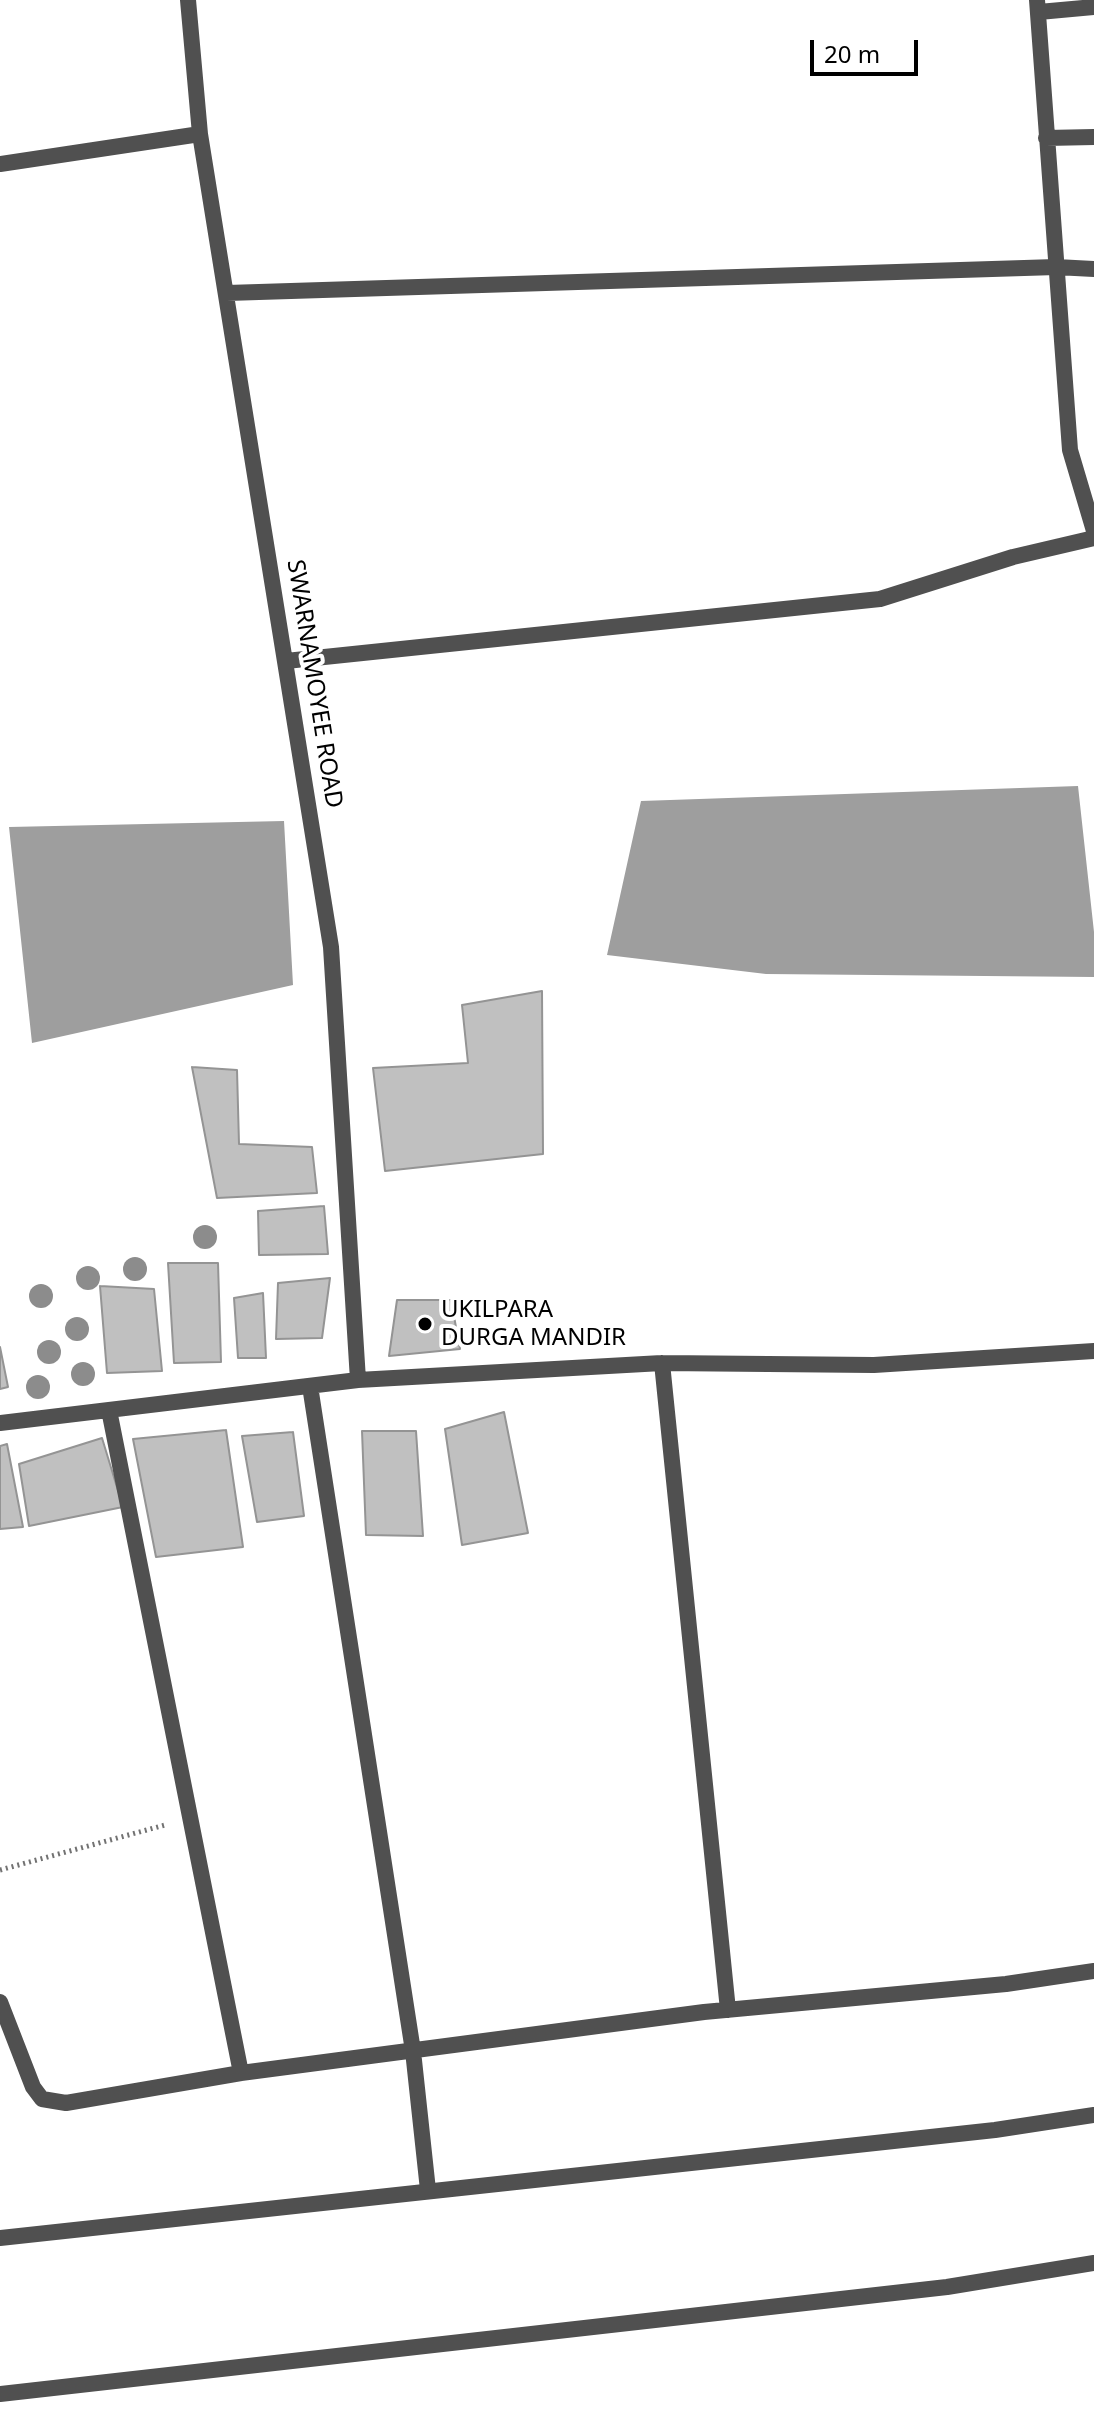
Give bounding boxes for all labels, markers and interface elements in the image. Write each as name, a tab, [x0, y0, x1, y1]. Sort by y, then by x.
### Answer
scale bar	[814, 24, 922, 74]
text: 20 m	[824, 37, 880, 70]
street label: SWARNAMOYEE ROAD	[280, 558, 348, 810]
place label: UKILPARA DURGA MANDIR	[441, 1296, 626, 1352]
marker: UKILPARA DURGA MANDIR	[416, 1315, 434, 1333]

